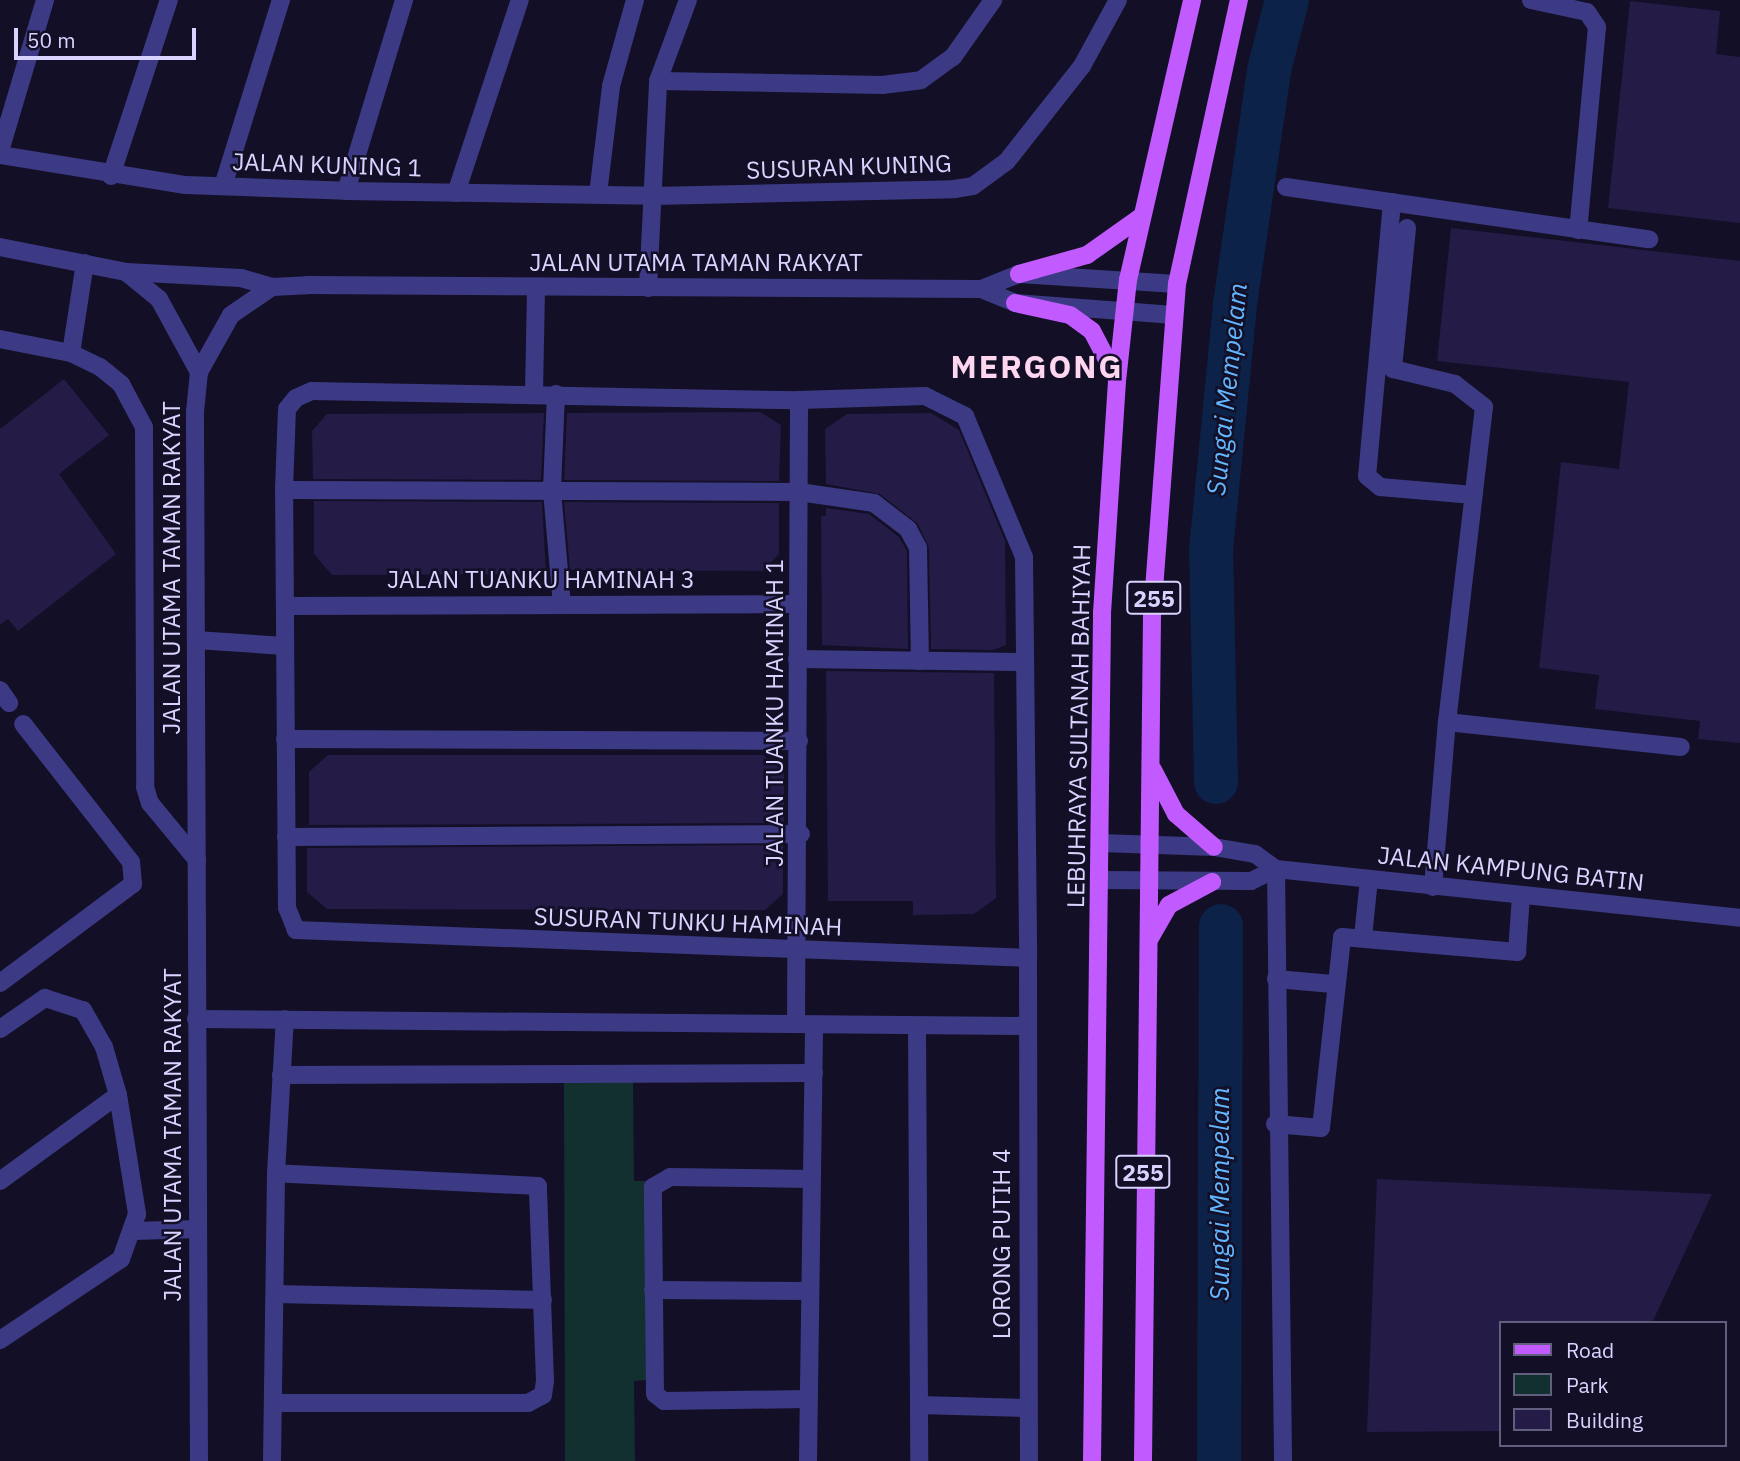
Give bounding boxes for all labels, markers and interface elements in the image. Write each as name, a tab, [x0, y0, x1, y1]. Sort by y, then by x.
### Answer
scale bar	[18, 14, 200, 58]
text: 50 m	[27, 26, 76, 54]
street label: JALAN KUNING 1	[232, 147, 422, 183]
street label: SUSURAN KUNING	[746, 149, 952, 185]
street label: JALAN UTAMA TAMAN RAKYAT	[529, 249, 863, 277]
water label: Sungai Mempelam	[1200, 281, 1254, 497]
district label: MERGONG	[951, 347, 1123, 385]
street label: JALAN UTAMA TAMAN RAKYAT	[158, 401, 186, 735]
street label: LEBUHRAYA SULTANAH BAHIYAH	[1061, 544, 1097, 908]
street label: JALAN TUANKU HAMINAH 1	[761, 559, 789, 867]
street label: JALAN TUANKU HAMINAH 3	[387, 566, 695, 594]
road number: 255	[1126, 578, 1182, 618]
street label: JALAN KAMPUNG BATIN	[1376, 841, 1646, 897]
street label: SUSURAN TUNKU HAMINAH	[533, 902, 843, 942]
street label: JALAN UTAMA TAMAN RAKYAT	[159, 968, 187, 1302]
water label: Sungai Mempelam	[1204, 1087, 1236, 1301]
street label: LORONG PUTIH 4	[988, 1149, 1016, 1339]
road number: 255	[1115, 1152, 1171, 1191]
legend	[1498, 1321, 1726, 1447]
text: Road	[1566, 1336, 1614, 1364]
text: Park	[1566, 1371, 1609, 1399]
text: Building	[1566, 1406, 1643, 1434]

